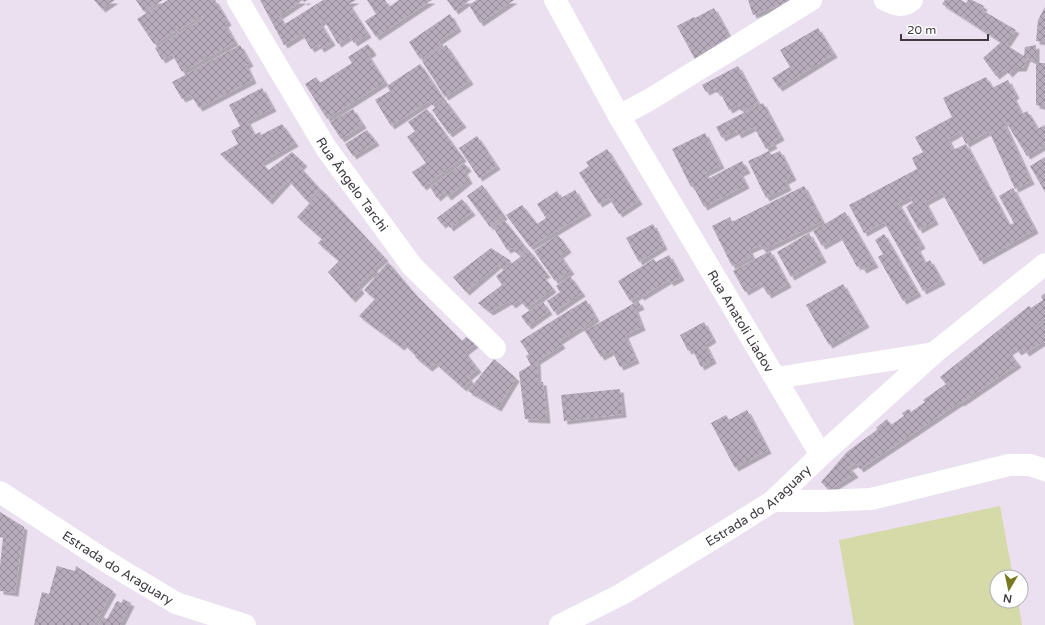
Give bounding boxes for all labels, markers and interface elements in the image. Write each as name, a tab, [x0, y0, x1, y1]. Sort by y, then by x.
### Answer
scale bar	[901, 16, 988, 42]
text: 20 m	[907, 23, 936, 37]
street label: Rua Ângelo Tarchi	[312, 135, 391, 235]
street label: Rua Anatoli Liadov	[704, 267, 777, 376]
street label: Estrada do Araguary	[703, 462, 815, 550]
street label: Estrada do Araguary	[59, 528, 176, 608]
north arrow	[989, 569, 1029, 609]
text: N	[1002, 591, 1013, 605]

